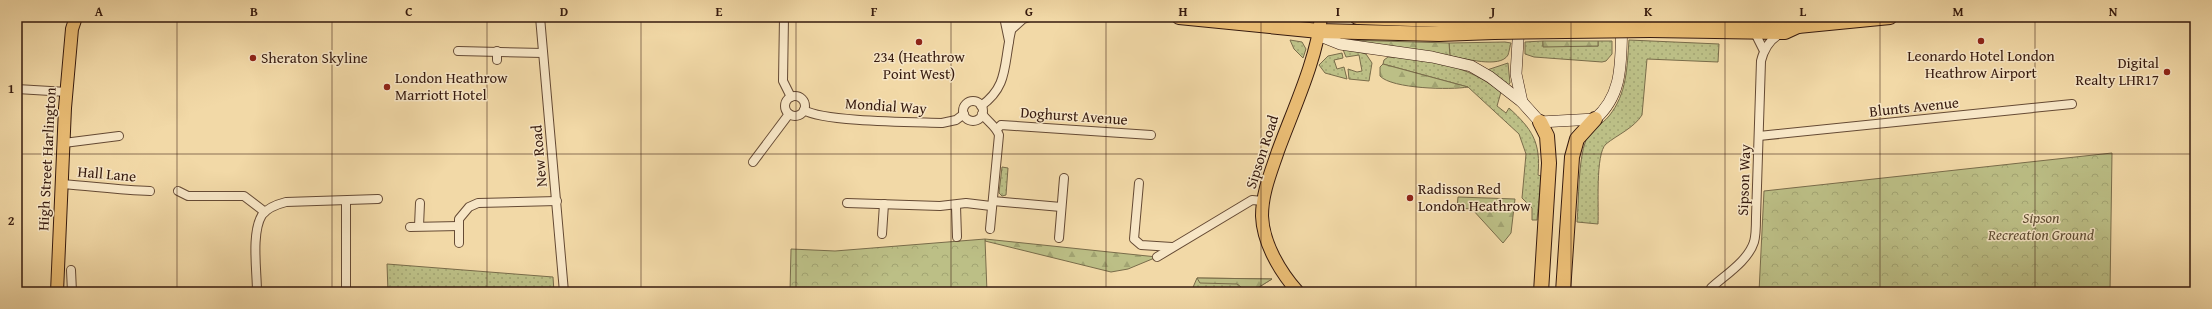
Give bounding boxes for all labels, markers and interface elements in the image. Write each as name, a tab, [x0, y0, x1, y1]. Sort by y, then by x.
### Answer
text: A	[95, 2, 104, 21]
text: B	[250, 2, 258, 21]
text: C	[405, 2, 413, 21]
text: D	[560, 2, 568, 21]
text: E	[716, 2, 723, 21]
text: F	[871, 2, 878, 21]
text: G	[1025, 2, 1033, 21]
text: H	[1178, 2, 1188, 21]
text: I	[1336, 2, 1340, 21]
text: J	[1489, 2, 1496, 21]
text: K	[1644, 2, 1653, 21]
text: L	[1800, 2, 1807, 21]
text: M	[1952, 2, 1964, 21]
text: N	[2109, 2, 2118, 21]
marker: Leonardo Hotel London Heathrow Airport	[1976, 36, 1986, 46]
marker: 234 (Heathrow Point West)	[914, 37, 924, 47]
place label: Leonardo Hotel London Heathrow Airport	[1907, 45, 2055, 83]
place label: 234 (Heathrow Point West)	[873, 46, 965, 84]
place label: Sheraton Skyline	[261, 47, 368, 68]
place label: Digital Realty LHR17	[2076, 52, 2159, 90]
marker: Sheraton Skyline	[248, 53, 258, 63]
place label: London Heathrow Marriott Hotel	[395, 67, 508, 105]
marker: Digital Realty LHR17	[2162, 67, 2172, 77]
text: 1	[8, 79, 14, 98]
marker: London Heathrow Marriott Hotel	[382, 82, 392, 92]
street label: High Street Harlington	[32, 86, 61, 231]
street label: Blunts Avenue	[1868, 91, 1960, 122]
street label: Mondial Way	[844, 92, 928, 119]
street label: Doghurst Avenue	[1020, 101, 1128, 130]
street label: Sipson Road	[1240, 112, 1283, 191]
street label: New Road	[525, 124, 552, 188]
street label: Sipson Way	[1732, 143, 1755, 216]
street label: Hall Lane	[77, 160, 137, 187]
place label: Radisson Red London Heathrow	[1418, 178, 1531, 216]
marker: Radisson Red London Heathrow	[1405, 193, 1415, 203]
park label: Sipson Recreation Ground	[1987, 207, 2094, 245]
text: 2	[8, 211, 15, 230]

